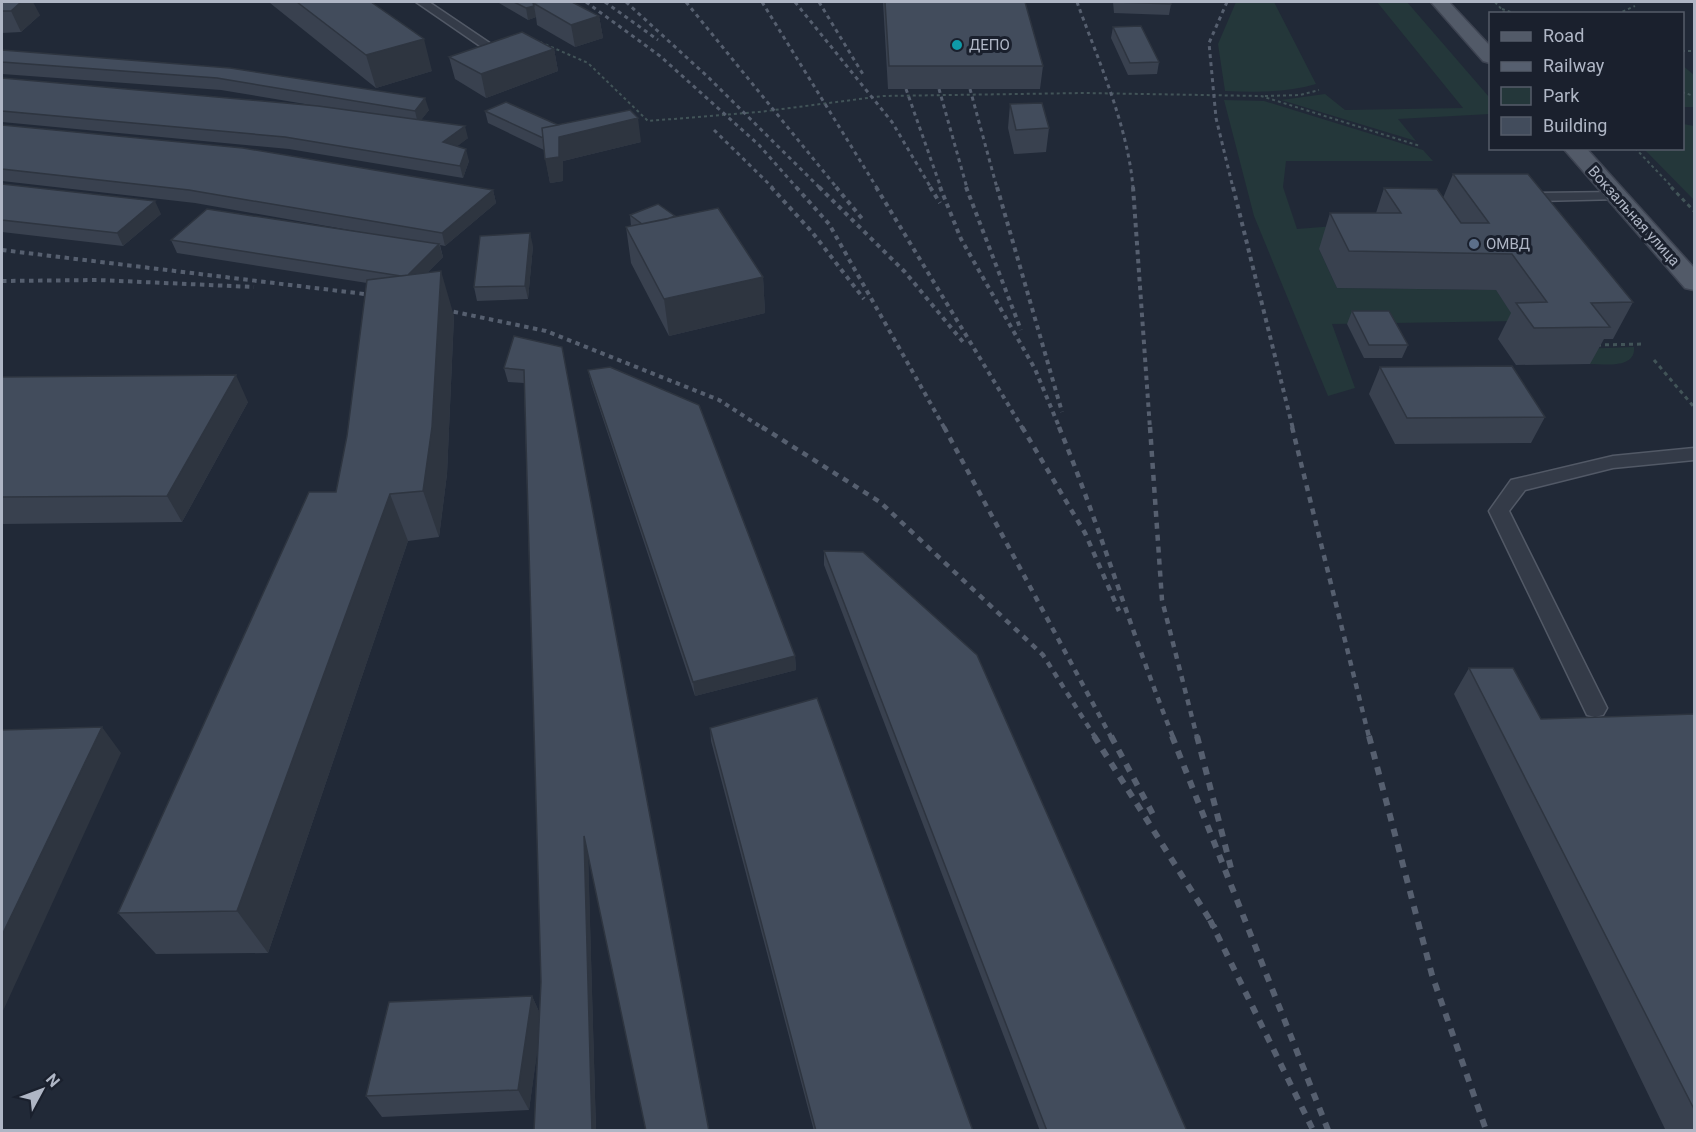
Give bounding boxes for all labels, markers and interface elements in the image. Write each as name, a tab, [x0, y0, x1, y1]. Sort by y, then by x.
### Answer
legend	[1489, 12, 1684, 150]
text: Road	[1543, 25, 1584, 46]
place label: ДЕПО	[969, 36, 1010, 54]
marker: ДЕПО	[950, 38, 964, 52]
text: Railway	[1543, 55, 1605, 76]
text: Park	[1543, 85, 1580, 106]
text: Building	[1543, 115, 1607, 136]
street label: Вокзальная улица	[1584, 162, 1684, 270]
place label: ОМВД	[1486, 235, 1530, 253]
marker: ОМВД	[1467, 237, 1481, 251]
north arrow	[12, 1060, 72, 1120]
text: N	[42, 1070, 64, 1091]

